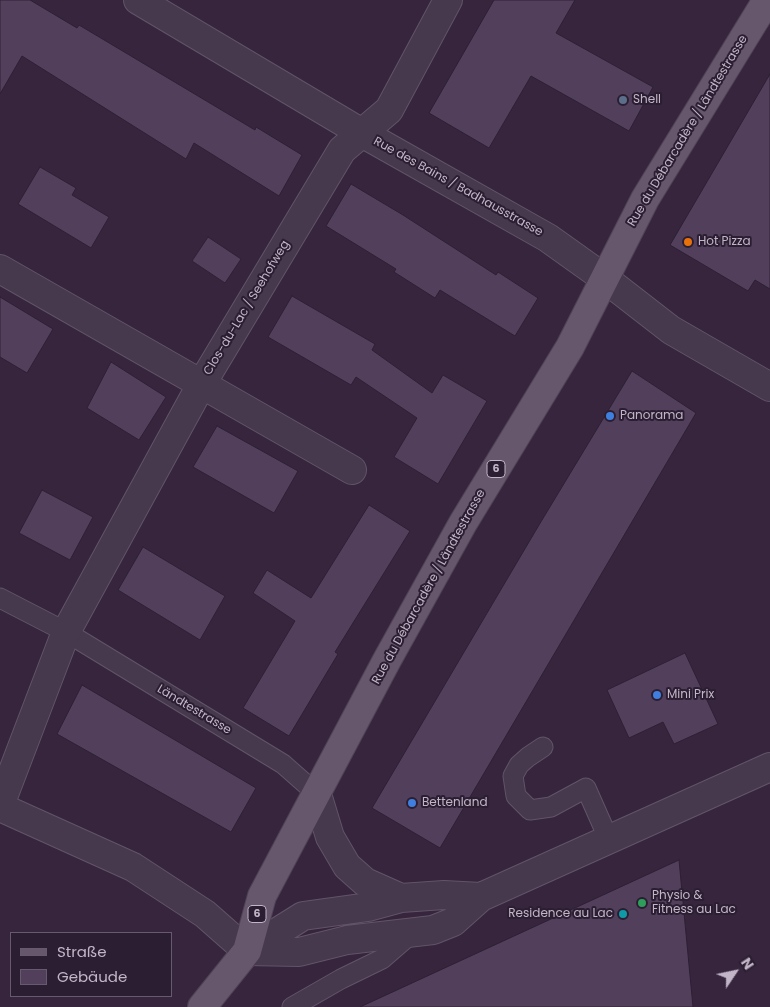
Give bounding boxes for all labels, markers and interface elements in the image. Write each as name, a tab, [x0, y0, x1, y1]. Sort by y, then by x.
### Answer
street label: Rue du Débarcadère / Ländtestrasse	[625, 33, 751, 229]
place label: Shell	[633, 93, 661, 107]
marker: Shell	[617, 94, 629, 106]
street label: Rue des Bains / Badhausstrasse	[371, 134, 545, 240]
place label: Hot Pizza	[698, 235, 750, 249]
marker: Hot Pizza	[682, 236, 694, 248]
street label: Clos-du-Lac / Seehofweg	[201, 238, 293, 378]
place label: Panorama	[620, 409, 683, 423]
marker: Panorama	[604, 410, 616, 422]
road number: 6	[487, 460, 505, 478]
street label: Rue du Débarcadère / Ländtestrasse	[369, 487, 489, 687]
street label: Ländtestrasse	[154, 682, 234, 738]
place label: Mini Prix	[667, 688, 714, 702]
marker: Mini Prix	[651, 689, 663, 701]
place label: Bettenland	[422, 796, 488, 810]
marker: Bettenland	[406, 797, 418, 809]
place label: Physio & Fitness au Lac	[652, 889, 736, 917]
marker: Physio & Fitness au Lac	[636, 897, 648, 909]
road number: 6	[248, 906, 266, 922]
place label: Residence au Lac	[508, 907, 613, 921]
marker: Residence au Lac	[617, 908, 629, 920]
legend	[10, 932, 172, 997]
text: Straße	[57, 941, 107, 962]
north arrow	[710, 947, 760, 997]
text: N	[736, 954, 759, 974]
text: Gebäude	[57, 966, 127, 987]

